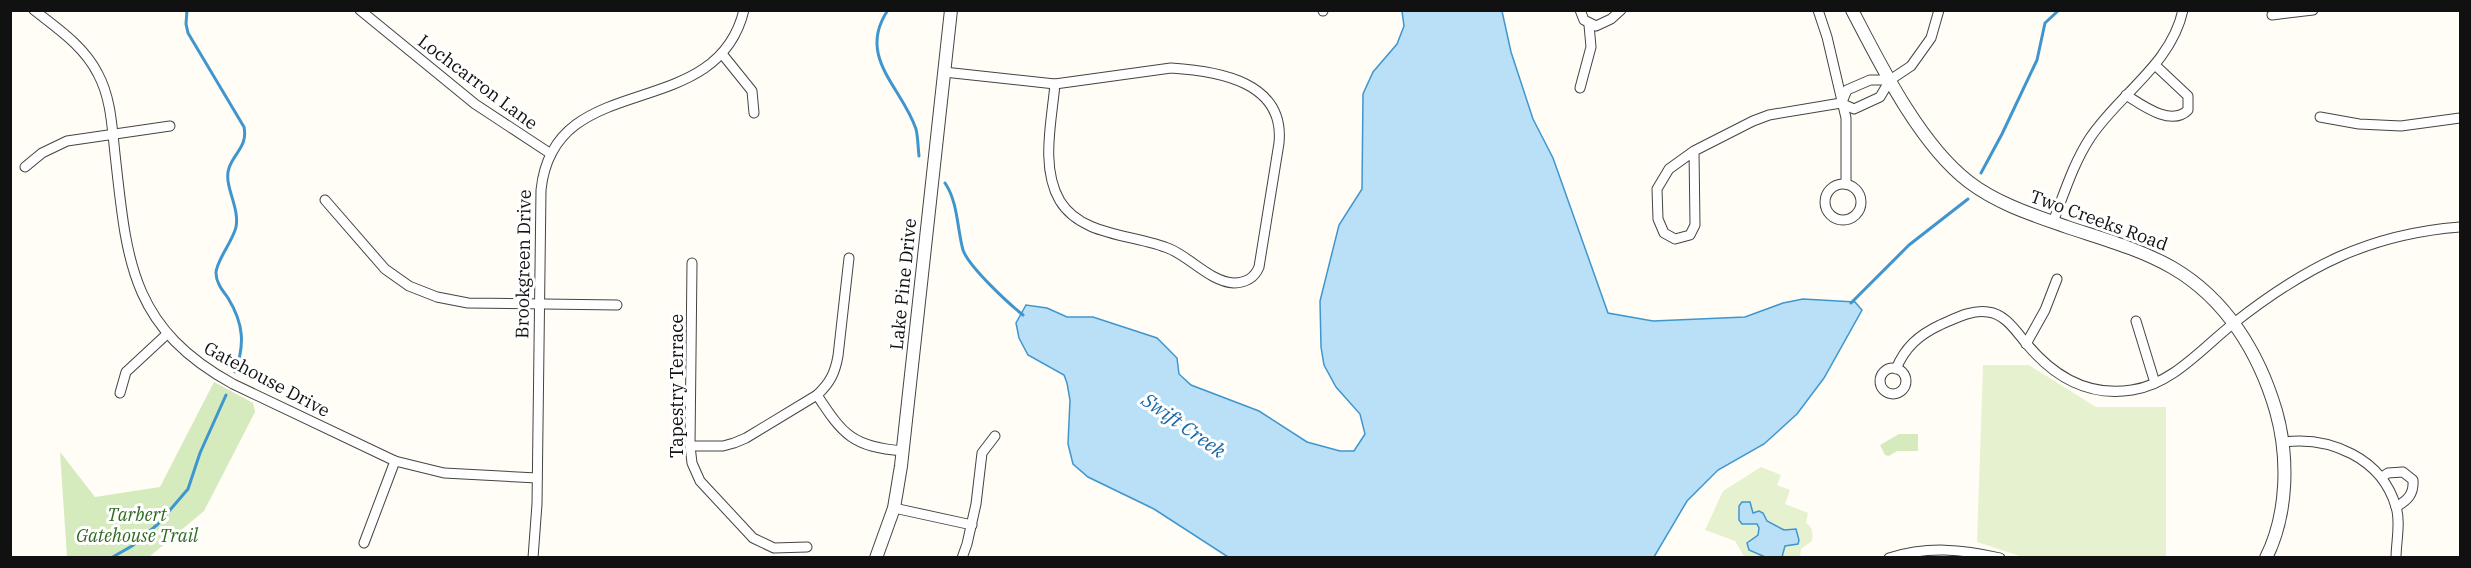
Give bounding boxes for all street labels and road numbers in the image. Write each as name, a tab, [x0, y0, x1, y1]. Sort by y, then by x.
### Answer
street label: Lochcarron Lane	[414, 29, 542, 135]
street label: Two Creeks Road	[2027, 184, 2171, 256]
street label: Brookgreen Drive	[510, 189, 536, 339]
street label: Lake Pine Drive	[885, 217, 921, 351]
street label: Tapestry Terrace	[665, 314, 688, 458]
street label: Gatehouse Drive	[200, 336, 334, 422]

